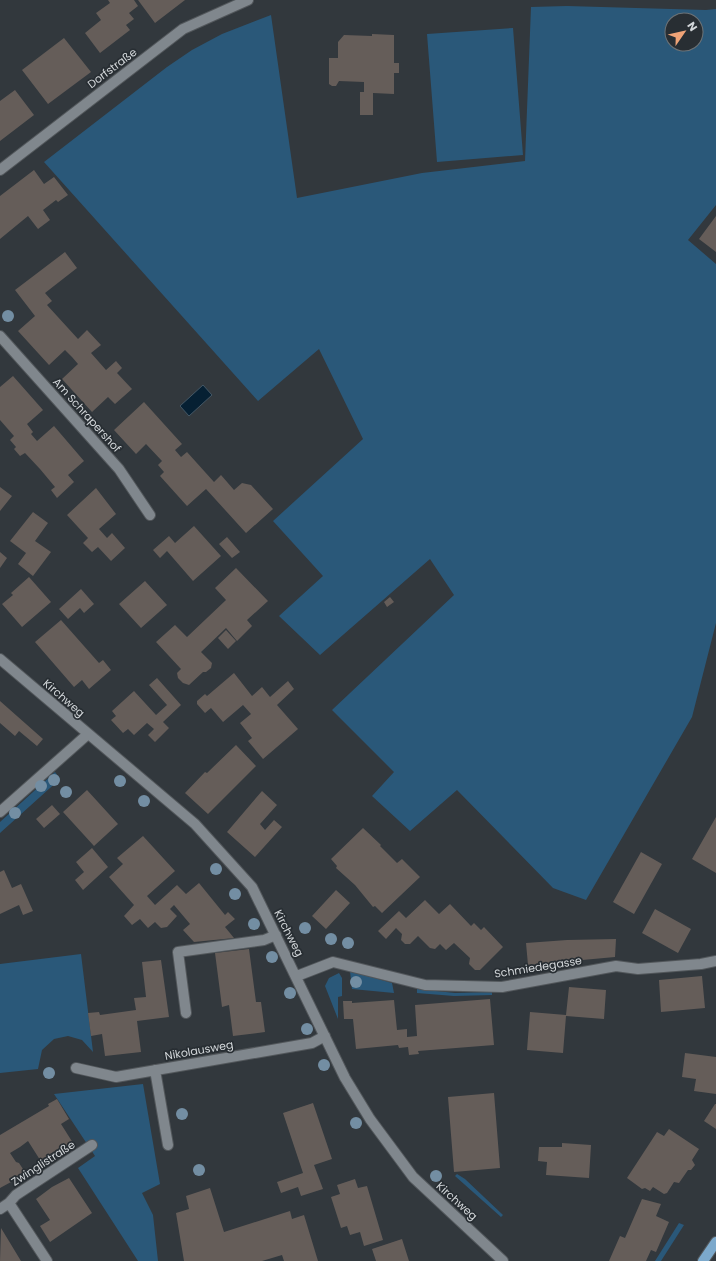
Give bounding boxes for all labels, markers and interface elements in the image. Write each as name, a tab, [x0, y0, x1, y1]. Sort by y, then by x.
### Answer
north arrow	[664, 12, 704, 52]
text: N	[683, 19, 701, 34]
street label: Dorfstraße	[84, 44, 140, 92]
street label: Am Schrapershof	[49, 374, 125, 456]
street label: Kirchweg	[40, 675, 88, 721]
street label: Kirchweg	[270, 907, 308, 959]
street label: Schmiedegasse	[493, 952, 583, 982]
street label: Nikolausweg	[163, 1036, 235, 1064]
street label: Zwinglistraße	[8, 1136, 78, 1190]
street label: Kirchweg	[433, 1178, 481, 1224]

